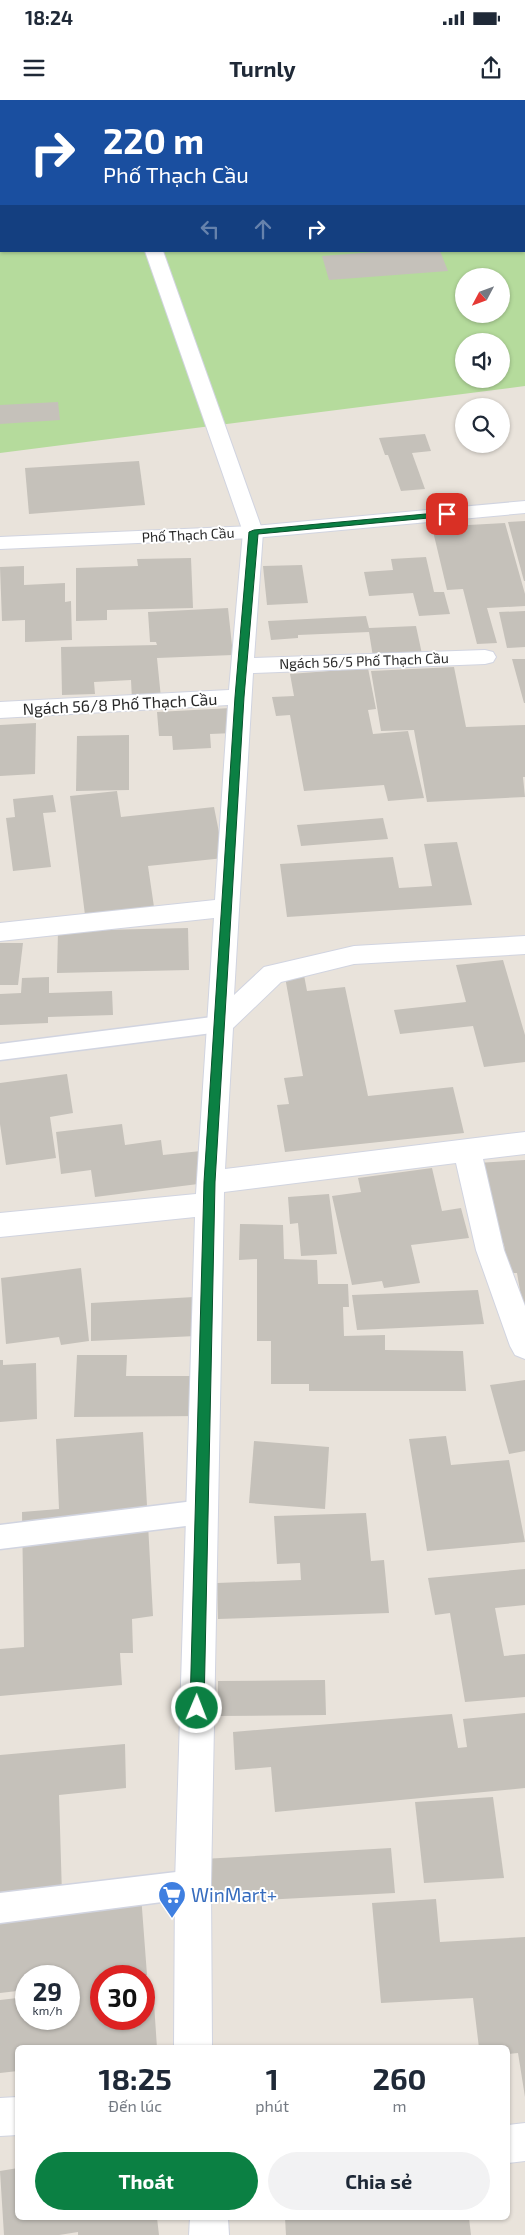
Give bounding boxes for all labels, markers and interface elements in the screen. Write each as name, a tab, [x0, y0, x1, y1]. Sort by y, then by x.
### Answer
text: 18:24	[25, 6, 73, 29]
icon: menu	[20, 54, 48, 82]
icon: share	[477, 54, 505, 82]
text: Turnly	[229, 55, 296, 81]
text: 220 m	[103, 119, 204, 161]
icon: right	[20, 120, 85, 185]
text: Phố Thạch Cầu	[103, 161, 249, 187]
icon: left	[196, 215, 224, 243]
icon: ahead	[249, 215, 277, 243]
icon: right	[302, 215, 330, 243]
north arrow	[455, 268, 510, 322]
map controls	[455, 268, 510, 453]
button: sound	[455, 333, 510, 388]
button: search	[455, 398, 510, 453]
pin	[426, 493, 468, 535]
icon: arrive	[433, 500, 461, 528]
street label: Phố Thạch Cầu	[141, 524, 235, 545]
street label: Ngách 56/5 Phố Thạch Cầu	[279, 649, 449, 672]
street label: Ngách 56/8 Phố Thạch Cầu	[22, 689, 218, 718]
position arrow	[170, 1681, 222, 1733]
supermarket icon: WinMart+	[157, 1880, 187, 1919]
place label: WinMart+	[191, 1883, 277, 1906]
speed limit sign: 30	[90, 1965, 155, 2030]
text: 29	[33, 1976, 62, 2006]
text: km/h	[33, 2003, 62, 2017]
text: 18:25	[98, 2060, 172, 2096]
text: 1	[266, 2060, 279, 2096]
text: 260	[372, 2060, 427, 2096]
text: Đến lúc	[108, 2096, 162, 2115]
text: phút	[255, 2096, 289, 2115]
text: m	[392, 2096, 407, 2115]
button: Thoát	[35, 2152, 258, 2210]
button: Chia sẻ	[268, 2152, 490, 2210]

